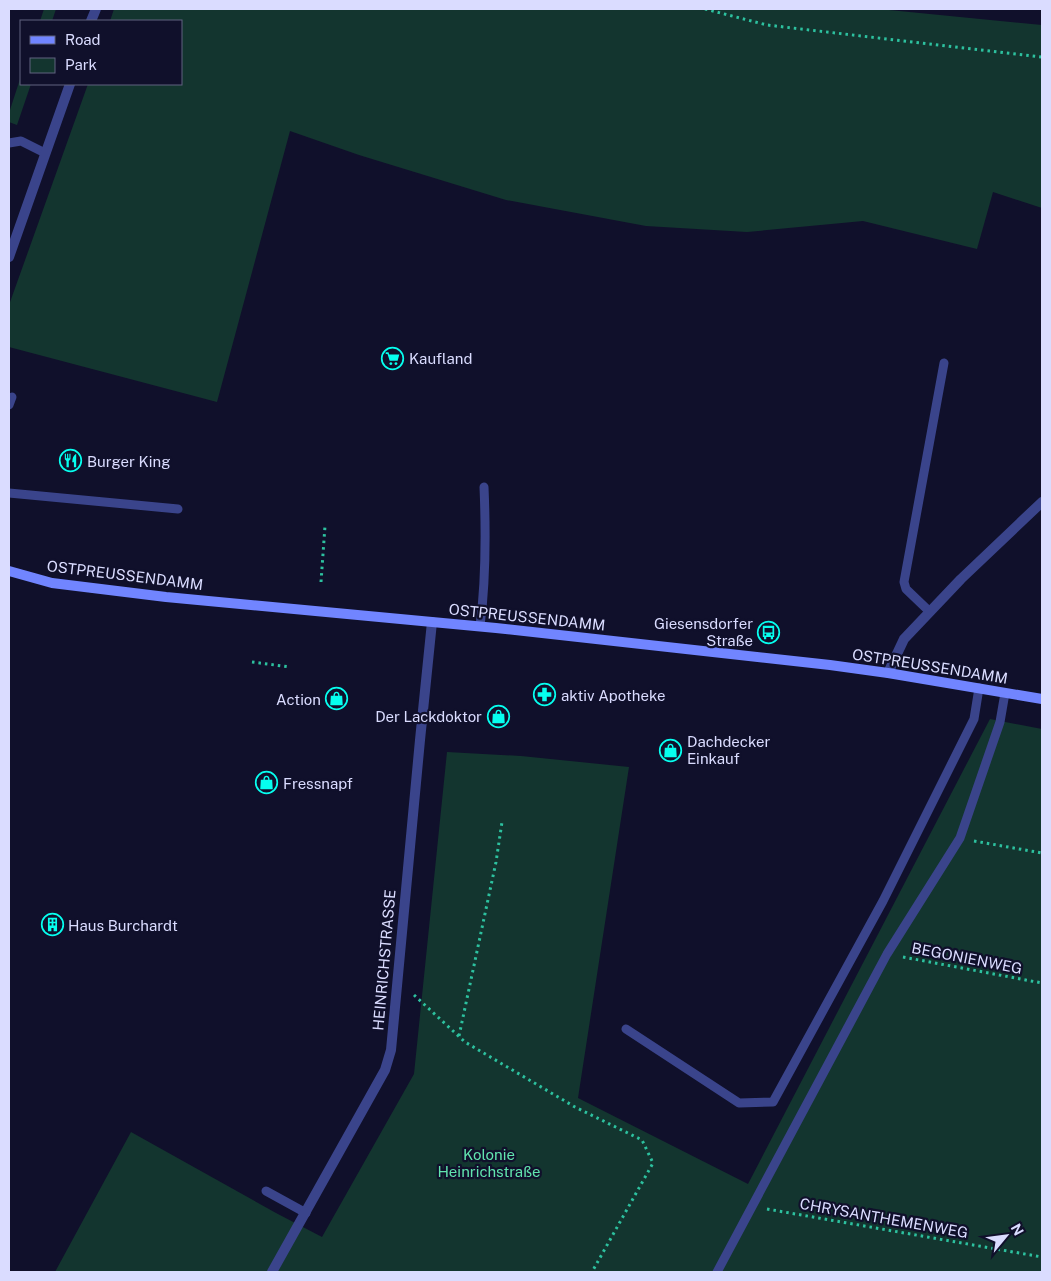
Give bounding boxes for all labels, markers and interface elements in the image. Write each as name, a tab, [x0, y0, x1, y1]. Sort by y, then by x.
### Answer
legend	[20, 20, 182, 85]
text: Road	[65, 31, 101, 48]
text: Park	[65, 56, 97, 73]
supermarket icon: Kaufland	[381, 346, 405, 370]
place label: Kaufland	[409, 350, 472, 367]
restaurant icon: Burger King	[59, 449, 83, 473]
place label: Burger King	[87, 453, 171, 470]
street label: OSTPREUSSENDAMM	[46, 557, 204, 593]
street label: OSTPREUSSENDAMM	[448, 600, 606, 634]
place label: Giesensdorfer Straße	[654, 615, 753, 649]
bus stop icon: Giesensdorfer Straße	[757, 620, 781, 644]
street label: OSTPREUSSENDAMM	[851, 645, 1009, 687]
pharmacy icon: aktiv Apotheke	[533, 683, 557, 707]
shop icon: Action	[325, 687, 349, 711]
place label: aktiv Apotheke	[561, 687, 665, 704]
place label: Action	[276, 691, 321, 708]
shop icon: Der Lackdoktor	[486, 704, 510, 728]
place label: Der Lackdoktor	[375, 708, 482, 725]
place label: Dachdecker Einkauf	[687, 733, 770, 767]
shop icon: Dachdecker Einkauf	[659, 738, 683, 762]
shop icon: Fressnapf	[255, 771, 279, 795]
place label: Fressnapf	[283, 775, 353, 792]
street label: HEINRICHSTRASSE	[369, 889, 399, 1031]
building icon: Haus Burchardt	[40, 913, 64, 937]
place label: Haus Burchardt	[68, 917, 178, 934]
street label: BEGONIENWEG	[910, 939, 1024, 977]
park label: Kolonie Heinrichstraße	[437, 1146, 541, 1180]
street label: CHRYSANTHEMENWEG	[799, 1195, 969, 1241]
north arrow	[981, 1211, 1031, 1261]
text: N	[1008, 1221, 1027, 1238]

